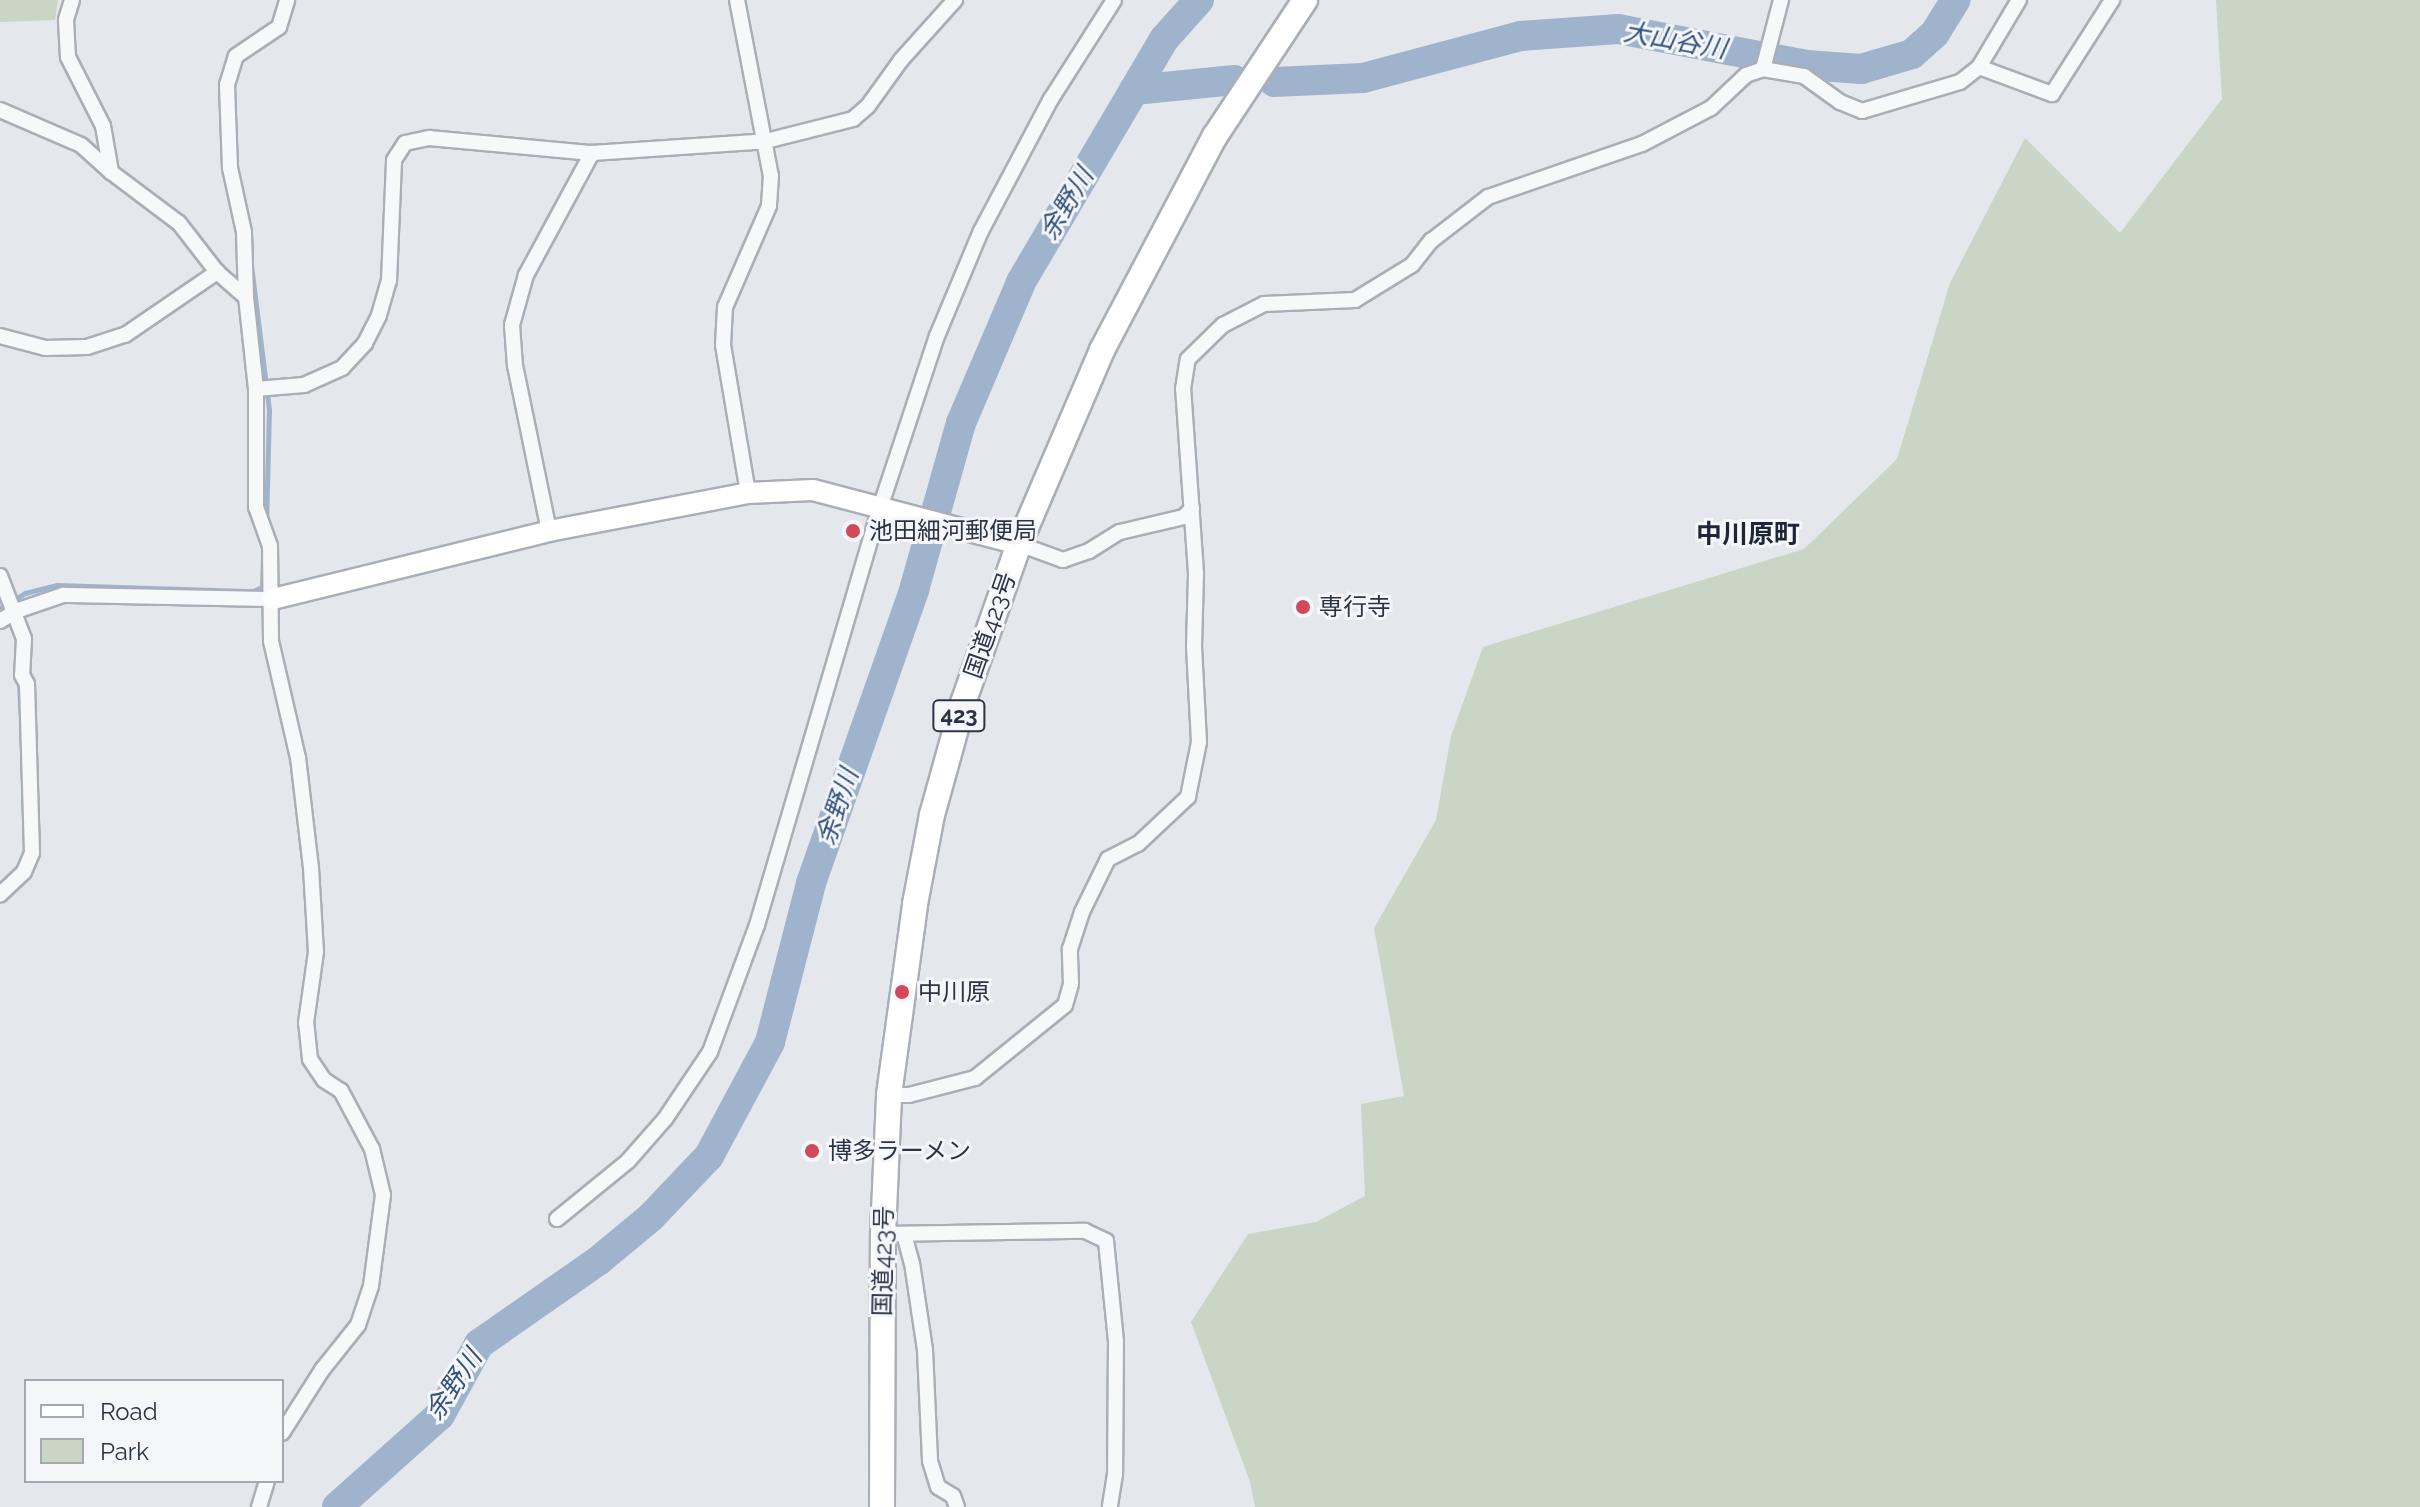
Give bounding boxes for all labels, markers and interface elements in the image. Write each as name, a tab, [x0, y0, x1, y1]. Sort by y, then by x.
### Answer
water label: 大山谷川	[1621, 17, 1729, 65]
water label: 余野川	[1034, 163, 1100, 245]
place label: 池田細河郵便局	[869, 517, 1037, 545]
district label: 中川原町	[1696, 519, 1800, 551]
marker: 池田細河郵便局	[844, 522, 862, 540]
street label: 国道423号	[958, 568, 1022, 682]
place label: 専行寺	[1319, 593, 1391, 621]
marker: 専行寺	[1294, 598, 1312, 616]
road number: 423	[931, 698, 987, 734]
water label: 余野川	[811, 765, 865, 849]
place label: 中川原	[918, 978, 990, 1006]
marker: 中川原	[893, 983, 911, 1001]
place label: 博多ラーメン	[828, 1137, 972, 1165]
marker: 博多ラーメン	[803, 1142, 821, 1160]
street label: 国道423号	[868, 1206, 898, 1316]
water label: 余野川	[419, 1344, 489, 1426]
legend	[24, 1379, 284, 1483]
text: Road	[100, 1397, 158, 1426]
text: Park	[100, 1437, 149, 1466]

